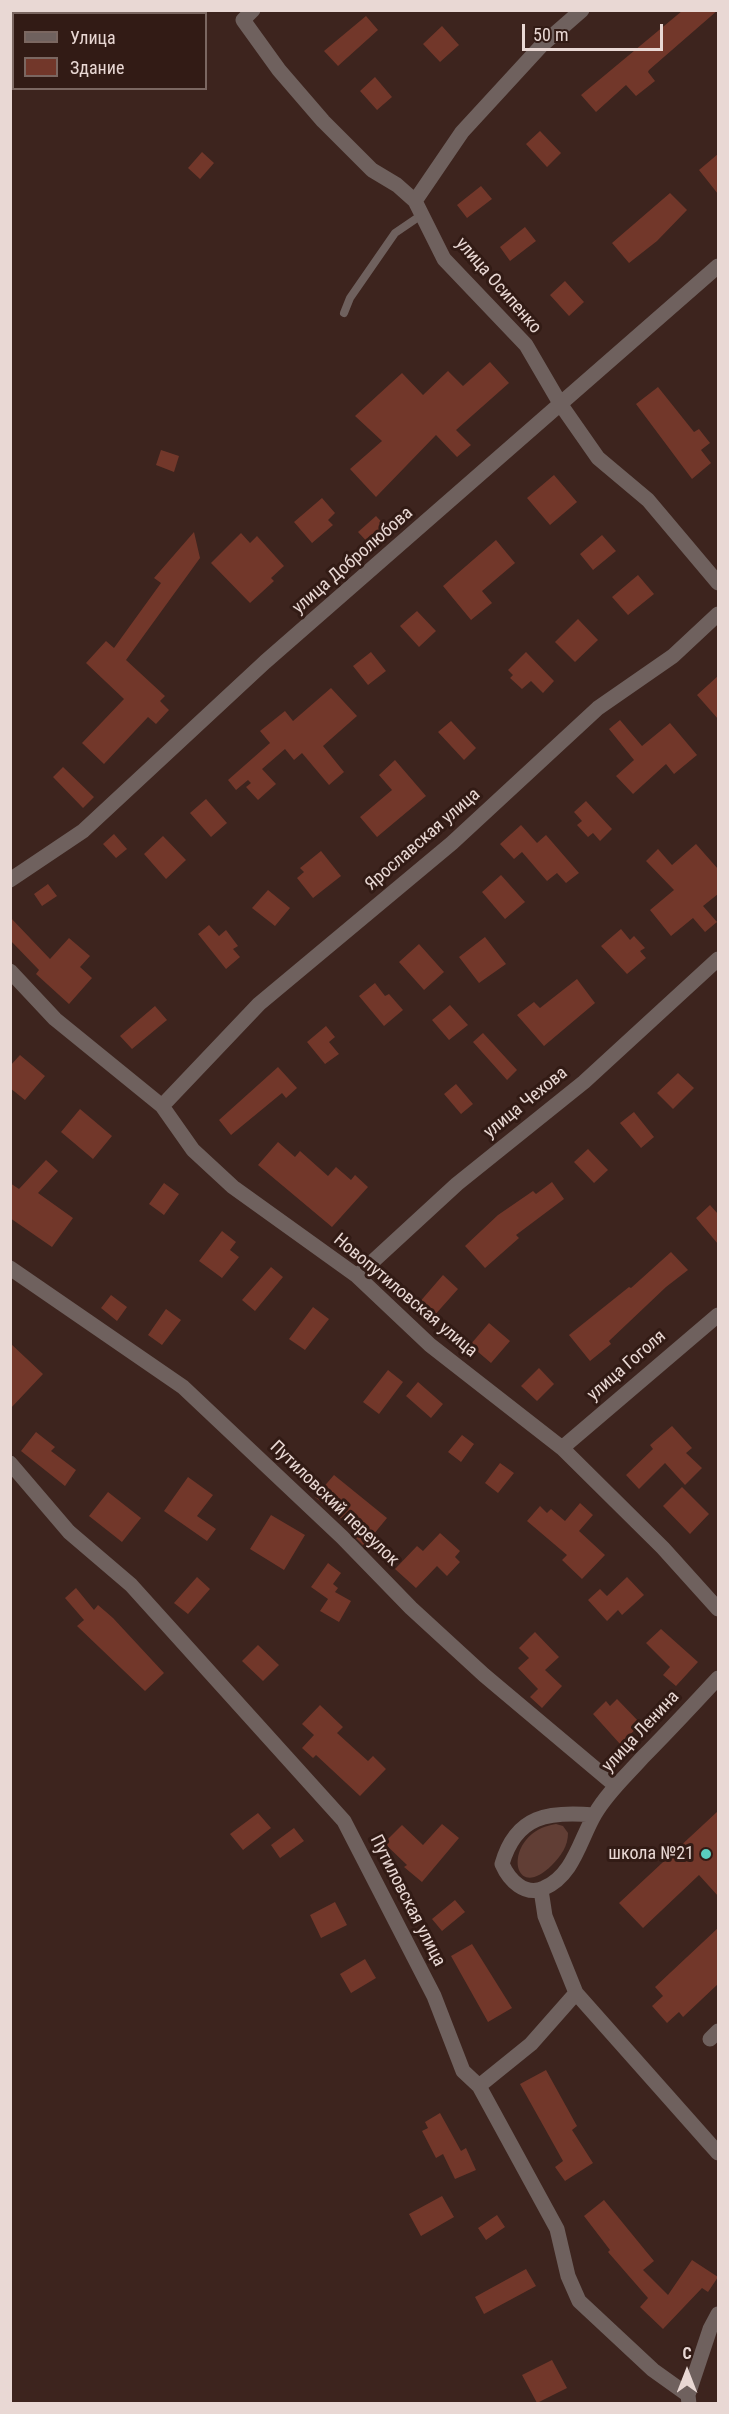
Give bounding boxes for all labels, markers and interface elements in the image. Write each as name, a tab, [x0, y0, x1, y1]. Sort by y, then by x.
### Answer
legend	[12, 12, 207, 90]
scale bar	[525, 12, 666, 50]
text: 50 m	[533, 24, 568, 45]
text: Улица	[70, 27, 116, 48]
text: Здание	[70, 57, 124, 78]
street label: улица Осипенко	[450, 234, 546, 338]
street label: улица Добролюбова	[288, 503, 418, 619]
street label: Ярославская улица	[361, 784, 485, 896]
street label: улица Чехова	[480, 1063, 572, 1143]
street label: Новопутиловская улица	[329, 1230, 481, 1362]
street label: улица Гоголя	[583, 1326, 671, 1406]
street label: Путиловский переулок	[265, 1437, 403, 1571]
street label: улица Ленина	[598, 1687, 684, 1777]
street label: Путиловская улица	[365, 1832, 449, 1970]
place label: школа №21	[608, 1843, 694, 1865]
marker: школа №21	[699, 1847, 713, 1861]
north arrow	[657, 2342, 717, 2402]
text: С	[682, 2344, 692, 2363]

